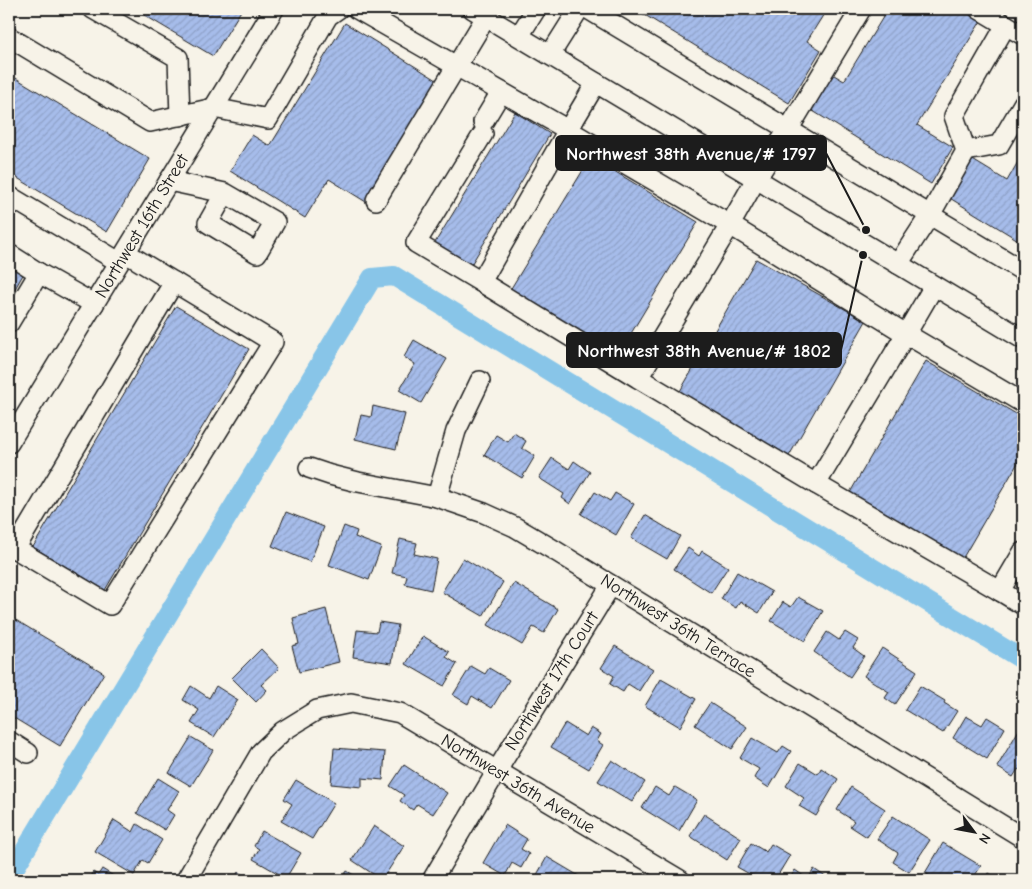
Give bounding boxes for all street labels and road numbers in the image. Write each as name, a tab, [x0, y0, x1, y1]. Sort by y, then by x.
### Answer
street label: Northwest 16th Street	[91, 150, 194, 302]
street label: Northwest 36th Terrace	[597, 570, 759, 682]
street label: Northwest 17th Court	[501, 607, 604, 754]
street label: Northwest 36th Avenue	[437, 730, 599, 838]

